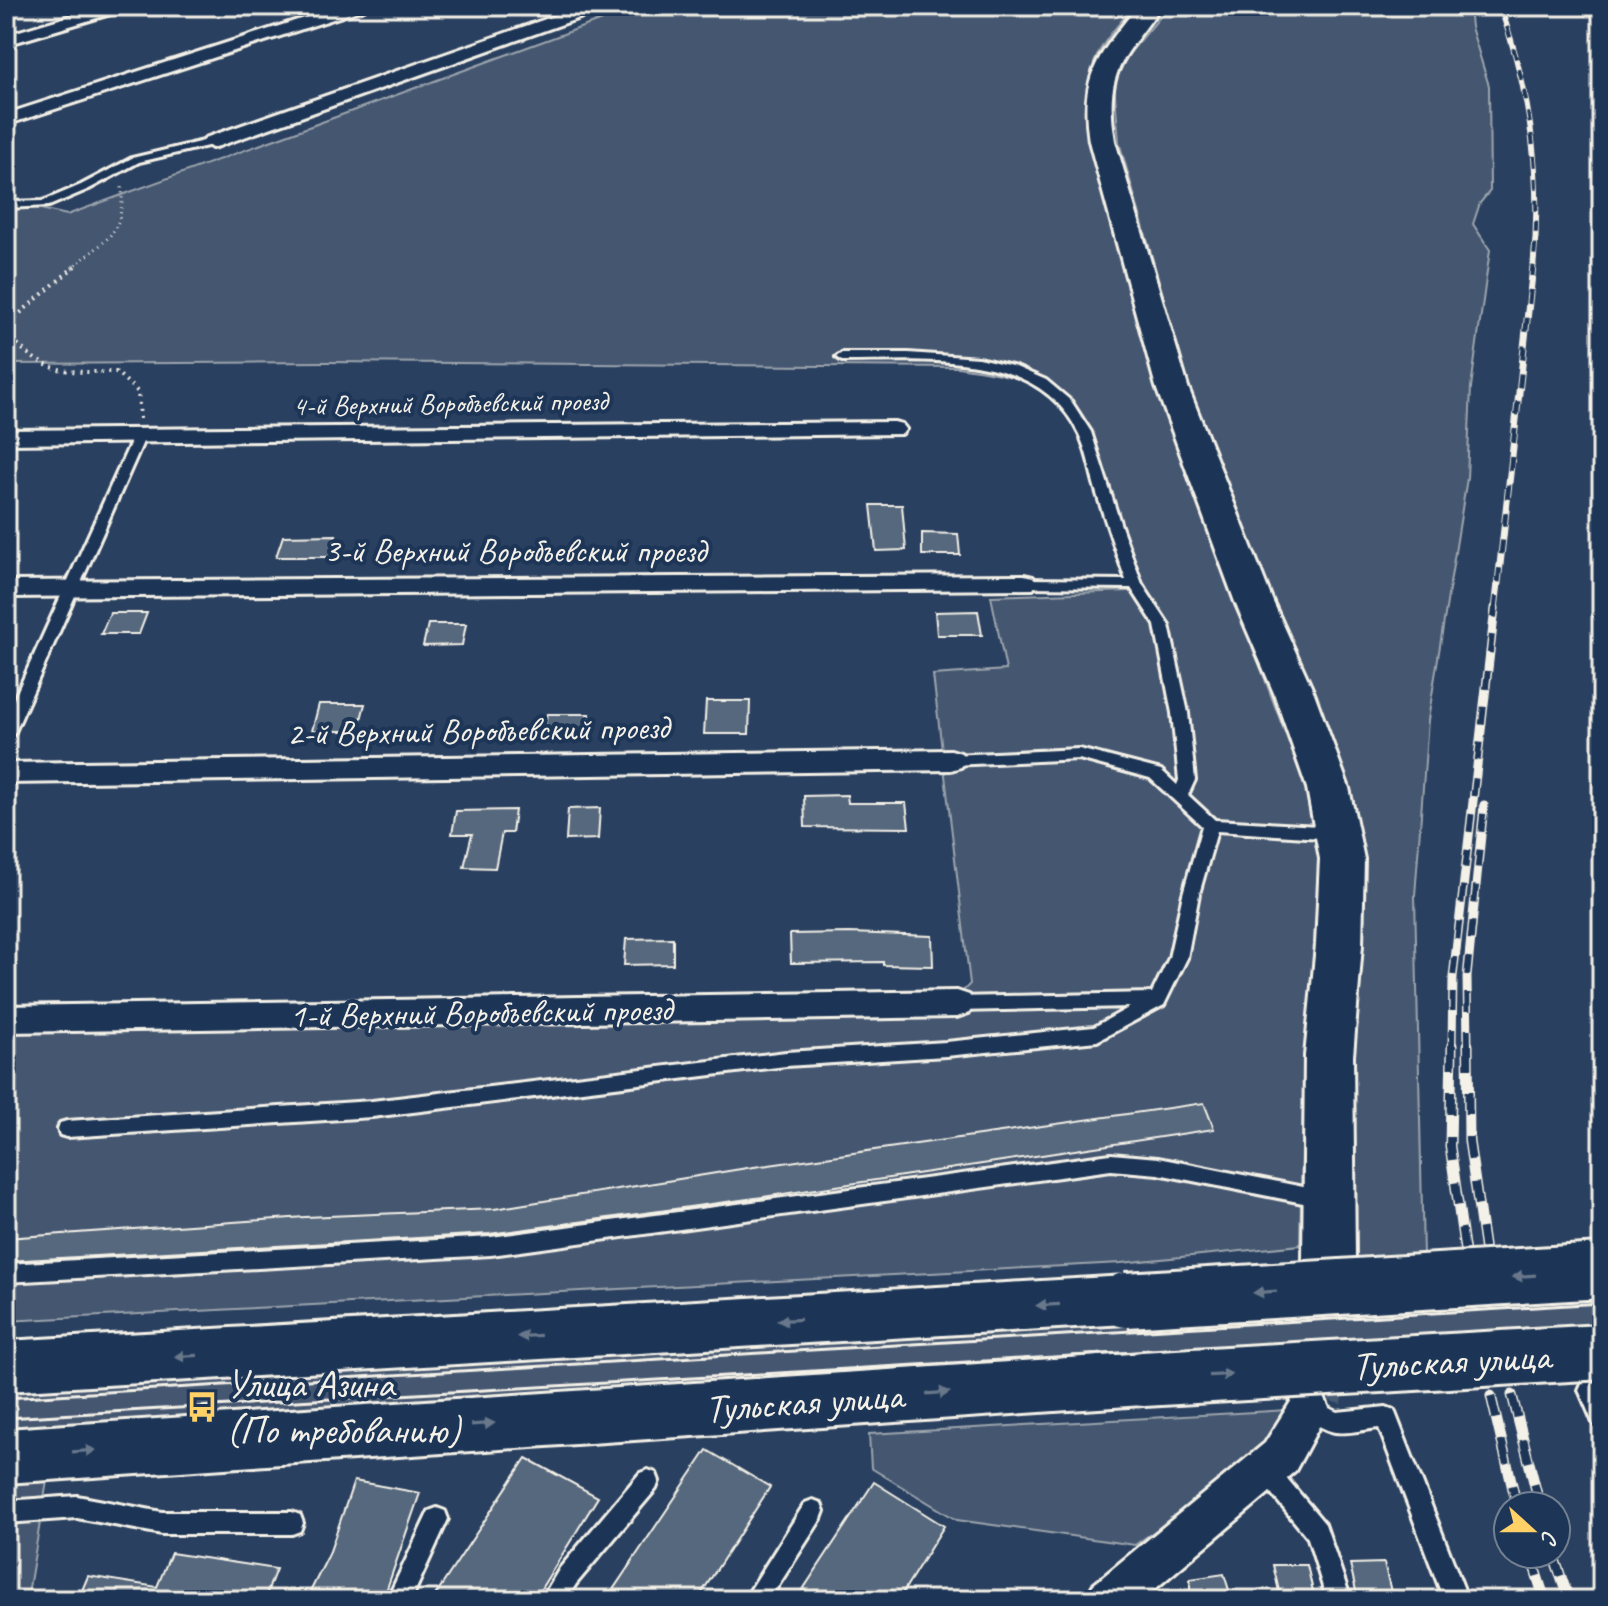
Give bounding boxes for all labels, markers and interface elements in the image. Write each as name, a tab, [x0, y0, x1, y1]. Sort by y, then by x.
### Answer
street label: 4-й Верхний Воробъевский проезд	[292, 383, 611, 423]
street label: 3-й Верхний Воробъевский проезд	[324, 529, 709, 572]
street label: 2-й Верхний Воробъевский проезд	[287, 705, 672, 755]
street label: 1-й Верхний Воробъевский проезд	[290, 987, 675, 1037]
one-way arrow	[1511, 1270, 1536, 1283]
one-way arrow	[1252, 1286, 1277, 1299]
one-way arrow	[1035, 1299, 1060, 1312]
one-way arrow	[776, 1314, 801, 1327]
one-way arrow	[516, 1330, 541, 1343]
street label: Тульская улица	[1351, 1331, 1555, 1391]
one-way arrow	[173, 1350, 198, 1363]
place label: Улица Азина (По требованию)	[226, 1359, 462, 1455]
one-way arrow	[1209, 1368, 1234, 1381]
street label: Тульская улица	[703, 1370, 908, 1434]
one-way arrow	[926, 1386, 951, 1399]
bus stop icon: Улица Азина (По требованию)	[185, 1390, 219, 1424]
one-way arrow	[471, 1417, 496, 1430]
one-way arrow	[72, 1444, 97, 1457]
north arrow	[1492, 1490, 1572, 1570]
text: С	[1534, 1527, 1565, 1550]

